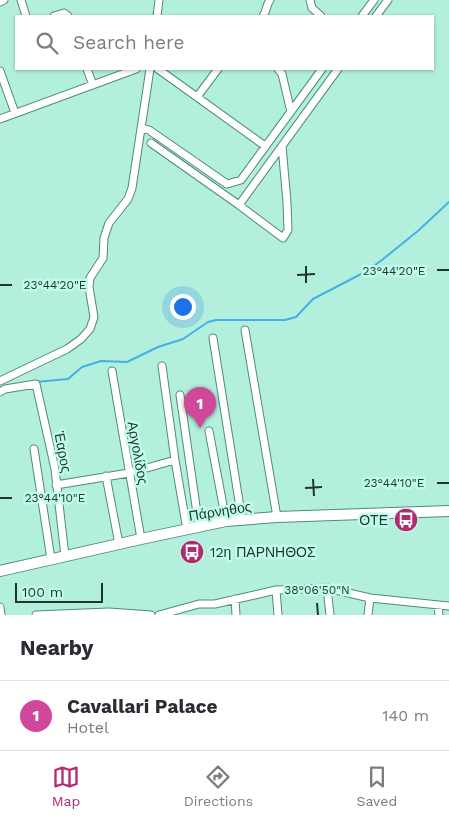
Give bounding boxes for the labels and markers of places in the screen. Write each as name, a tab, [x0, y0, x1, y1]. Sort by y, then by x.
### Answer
pin: 1	[184, 387, 216, 428]
bus stop icon: ΟΤΕ	[393, 507, 419, 533]
place label: ΟΤΕ	[359, 512, 388, 528]
bus stop icon: 12η ΠΑΡΝΗΘΟΣ	[179, 539, 205, 565]
place label: 12η ΠΑΡΝΗΘΟΣ	[210, 544, 316, 560]

